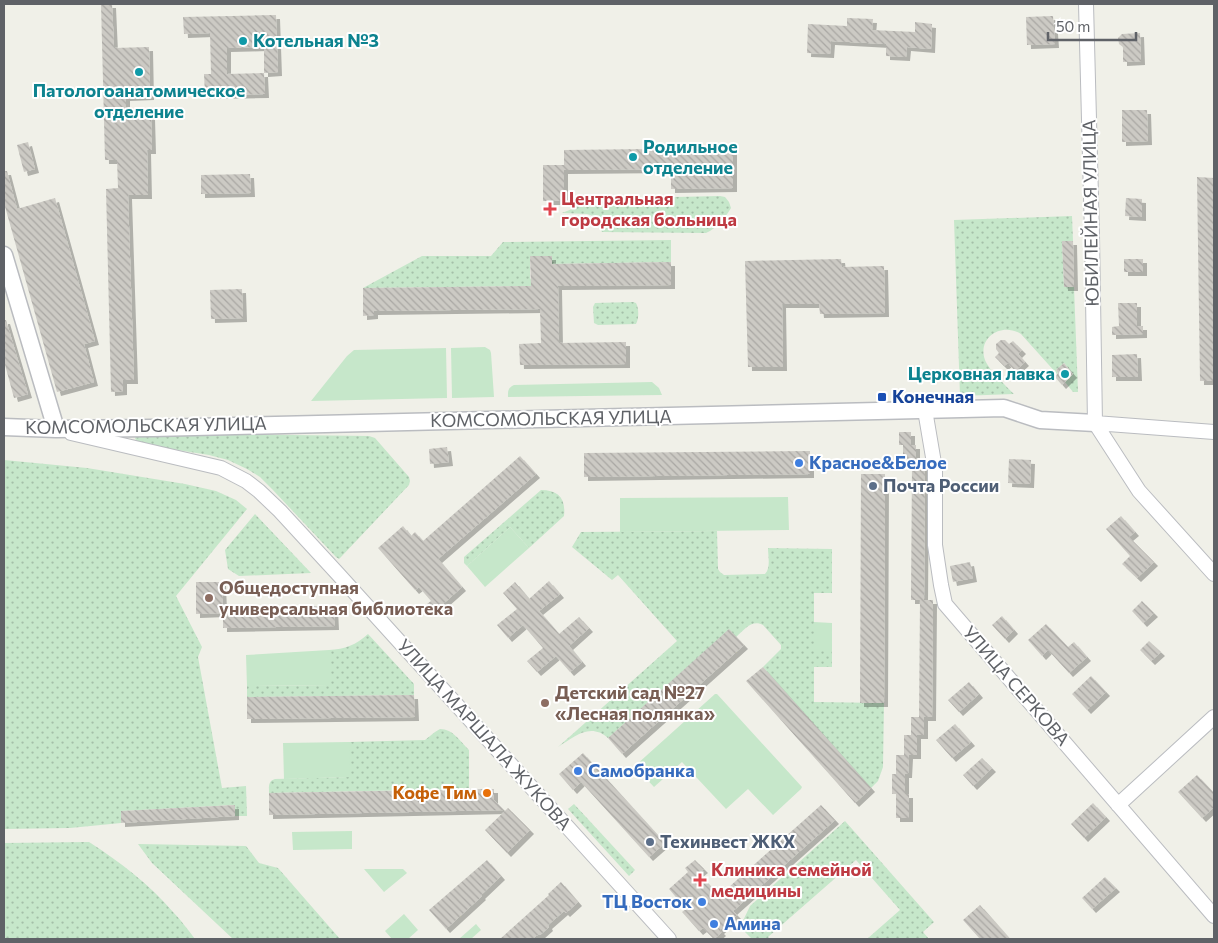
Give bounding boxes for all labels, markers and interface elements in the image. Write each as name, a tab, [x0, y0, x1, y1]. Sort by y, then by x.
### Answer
scale bar	[1048, 10, 1136, 42]
text: 50 m	[1056, 17, 1090, 35]
place label: Котельная №3	[253, 29, 379, 51]
marker: Котельная №3	[237, 35, 249, 47]
marker: Патологоанатомическое отделение	[133, 66, 145, 78]
place label: Патологоанатомическое отделение	[33, 79, 245, 122]
street label: ЮБИЛЕЙНАЯ УЛИЦА	[1077, 119, 1103, 307]
place label: Родильное отделение	[643, 135, 738, 178]
marker: Родильное отделение	[627, 151, 639, 163]
place label: Центральная городская больница	[561, 187, 737, 230]
marker: Центральная городская больница	[543, 202, 557, 216]
place label: Церковная лавка	[908, 362, 1055, 384]
marker: Церковная лавка	[1059, 368, 1071, 380]
place label: Конечная	[892, 385, 974, 407]
marker: Конечная	[876, 391, 888, 403]
street label: КОМСОМОЛЬСКАЯ УЛИЦА	[430, 405, 672, 431]
street label: КОМСОМОЛЬСКАЯ УЛИЦА	[25, 412, 267, 438]
place label: Красное&Белое	[809, 451, 947, 473]
marker: Красное&Белое	[793, 457, 805, 469]
place label: Почта России	[883, 474, 999, 496]
marker: Почта России	[867, 480, 879, 492]
place label: Общедоступная универсальная библиотека	[219, 576, 453, 619]
marker: Общедоступная универсальная библиотека	[203, 592, 215, 604]
street label: УЛИЦА СЕРКОВА	[959, 621, 1075, 750]
street label: УЛИЦА МАРШАЛА ЖУКОВА	[393, 634, 576, 834]
place label: Детский сад №27 «Лесная полянка»	[555, 681, 715, 724]
marker: Детский сад №27 «Лесная полянка»	[539, 697, 551, 709]
place label: Самобранка	[588, 759, 695, 781]
marker: Самобранка	[572, 765, 584, 777]
place label: Кофе Тим	[393, 781, 477, 803]
marker: Кофе Тим	[481, 787, 493, 799]
place label: Техинвест ЖКХ	[660, 830, 796, 852]
marker: Техинвест ЖКХ	[644, 836, 656, 848]
place label: Клиника семейной медицины	[711, 858, 872, 901]
marker: Клиника семейной медицины	[693, 873, 707, 887]
place label: ТЦ Восток	[602, 890, 693, 912]
marker: ТЦ Восток	[696, 896, 708, 908]
place label: Амина	[724, 912, 781, 934]
marker: Амина	[708, 918, 720, 930]

